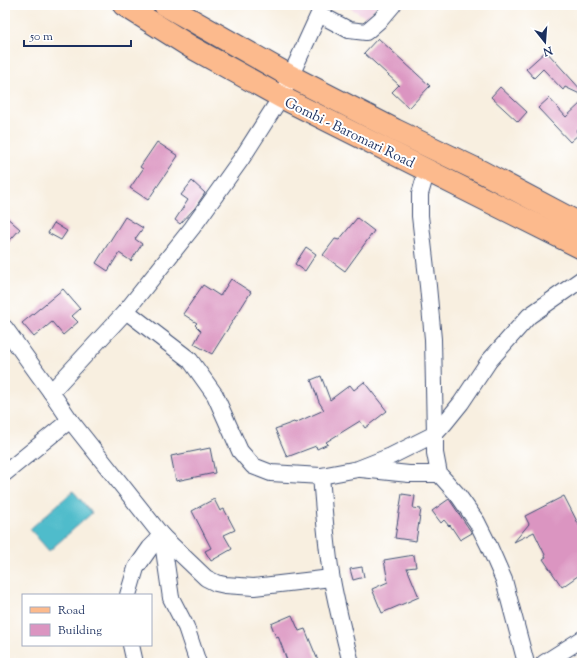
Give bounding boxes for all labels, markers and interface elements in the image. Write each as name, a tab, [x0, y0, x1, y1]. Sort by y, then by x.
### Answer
scale bar	[24, 22, 131, 48]
north arrow	[525, 22, 565, 62]
text: 50 m	[29, 28, 53, 46]
text: N	[541, 41, 555, 60]
street label: Gombi - Baromari Road	[281, 94, 418, 174]
legend	[22, 594, 152, 646]
text: Road	[58, 602, 85, 620]
text: Building	[58, 622, 102, 640]

